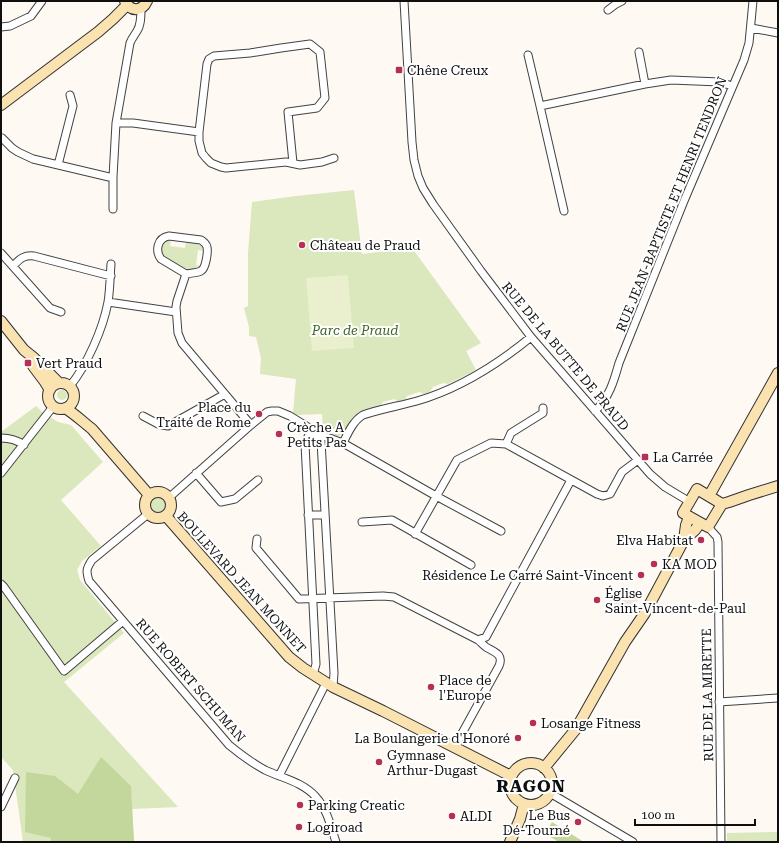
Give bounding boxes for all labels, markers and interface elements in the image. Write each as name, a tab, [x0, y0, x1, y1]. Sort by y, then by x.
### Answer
place label: Chêne Creux	[407, 63, 489, 78]
marker: Chêne Creux	[394, 65, 404, 75]
street label: RUE JEAN-BAPTISTE ET HENRI TENDRON	[613, 74, 730, 334]
place label: Château de Praud	[310, 238, 421, 253]
marker: Château de Praud	[297, 240, 307, 250]
street label: RUE DE LA BUTTE DE PRAUD	[499, 279, 632, 434]
park label: Parc de Praud	[311, 323, 398, 338]
place label: Vert Praud	[36, 356, 103, 371]
marker: Vert Praud	[23, 358, 33, 368]
place label: Place du Traité de Rome	[156, 400, 251, 430]
marker: Place du Traité de Rome	[254, 409, 264, 419]
place label: Crèche A Petits Pas	[287, 420, 347, 450]
marker: Crèche A Petits Pas	[274, 429, 284, 439]
place label: La Carrée	[653, 450, 713, 465]
marker: La Carrée	[640, 452, 650, 462]
street label: BOULEVARD JEAN MONNET	[174, 509, 309, 656]
place label: Elva Habitat	[616, 533, 693, 548]
marker: Elva Habitat	[696, 535, 706, 545]
place label: KA MOD	[662, 557, 717, 572]
marker: KA MOD	[649, 559, 659, 569]
place label: Résidence Le Carré Saint-Vincent	[422, 568, 633, 583]
marker: Résidence Le Carré Saint-Vincent	[636, 570, 646, 580]
place label: Église Saint-Vincent-de-Paul	[605, 585, 746, 616]
marker: Église Saint-Vincent-de-Paul	[592, 595, 602, 605]
street label: RUE ROBERT SCHUMAN	[133, 616, 248, 745]
street label: RUE DE LA MIRETTE	[699, 628, 716, 762]
place label: Place de l'Europe	[439, 673, 491, 703]
marker: Place de l'Europe	[426, 682, 436, 692]
place label: Losange Fitness	[541, 716, 641, 731]
marker: Losange Fitness	[528, 718, 538, 728]
place label: La Boulangerie d'Honoré	[354, 731, 510, 746]
marker: La Boulangerie d'Honoré	[513, 733, 523, 743]
place label: Gymnase Arthur-Dugast	[387, 748, 478, 778]
marker: Gymnase Arthur-Dugast	[374, 757, 384, 767]
district label: RAGON	[496, 776, 566, 796]
place label: Parking Creatic	[308, 798, 405, 813]
marker: Parking Creatic	[295, 800, 305, 810]
scale bar	[635, 801, 755, 827]
place label: Le Bus Dé-Tourné	[503, 808, 570, 838]
text: 100 m	[641, 808, 675, 822]
place label: ALDI	[460, 809, 492, 824]
marker: ALDI	[447, 811, 457, 821]
marker: Le Bus Dé-Tourné	[573, 817, 583, 827]
place label: Logiroad	[307, 820, 364, 835]
marker: Logiroad	[294, 822, 304, 832]

